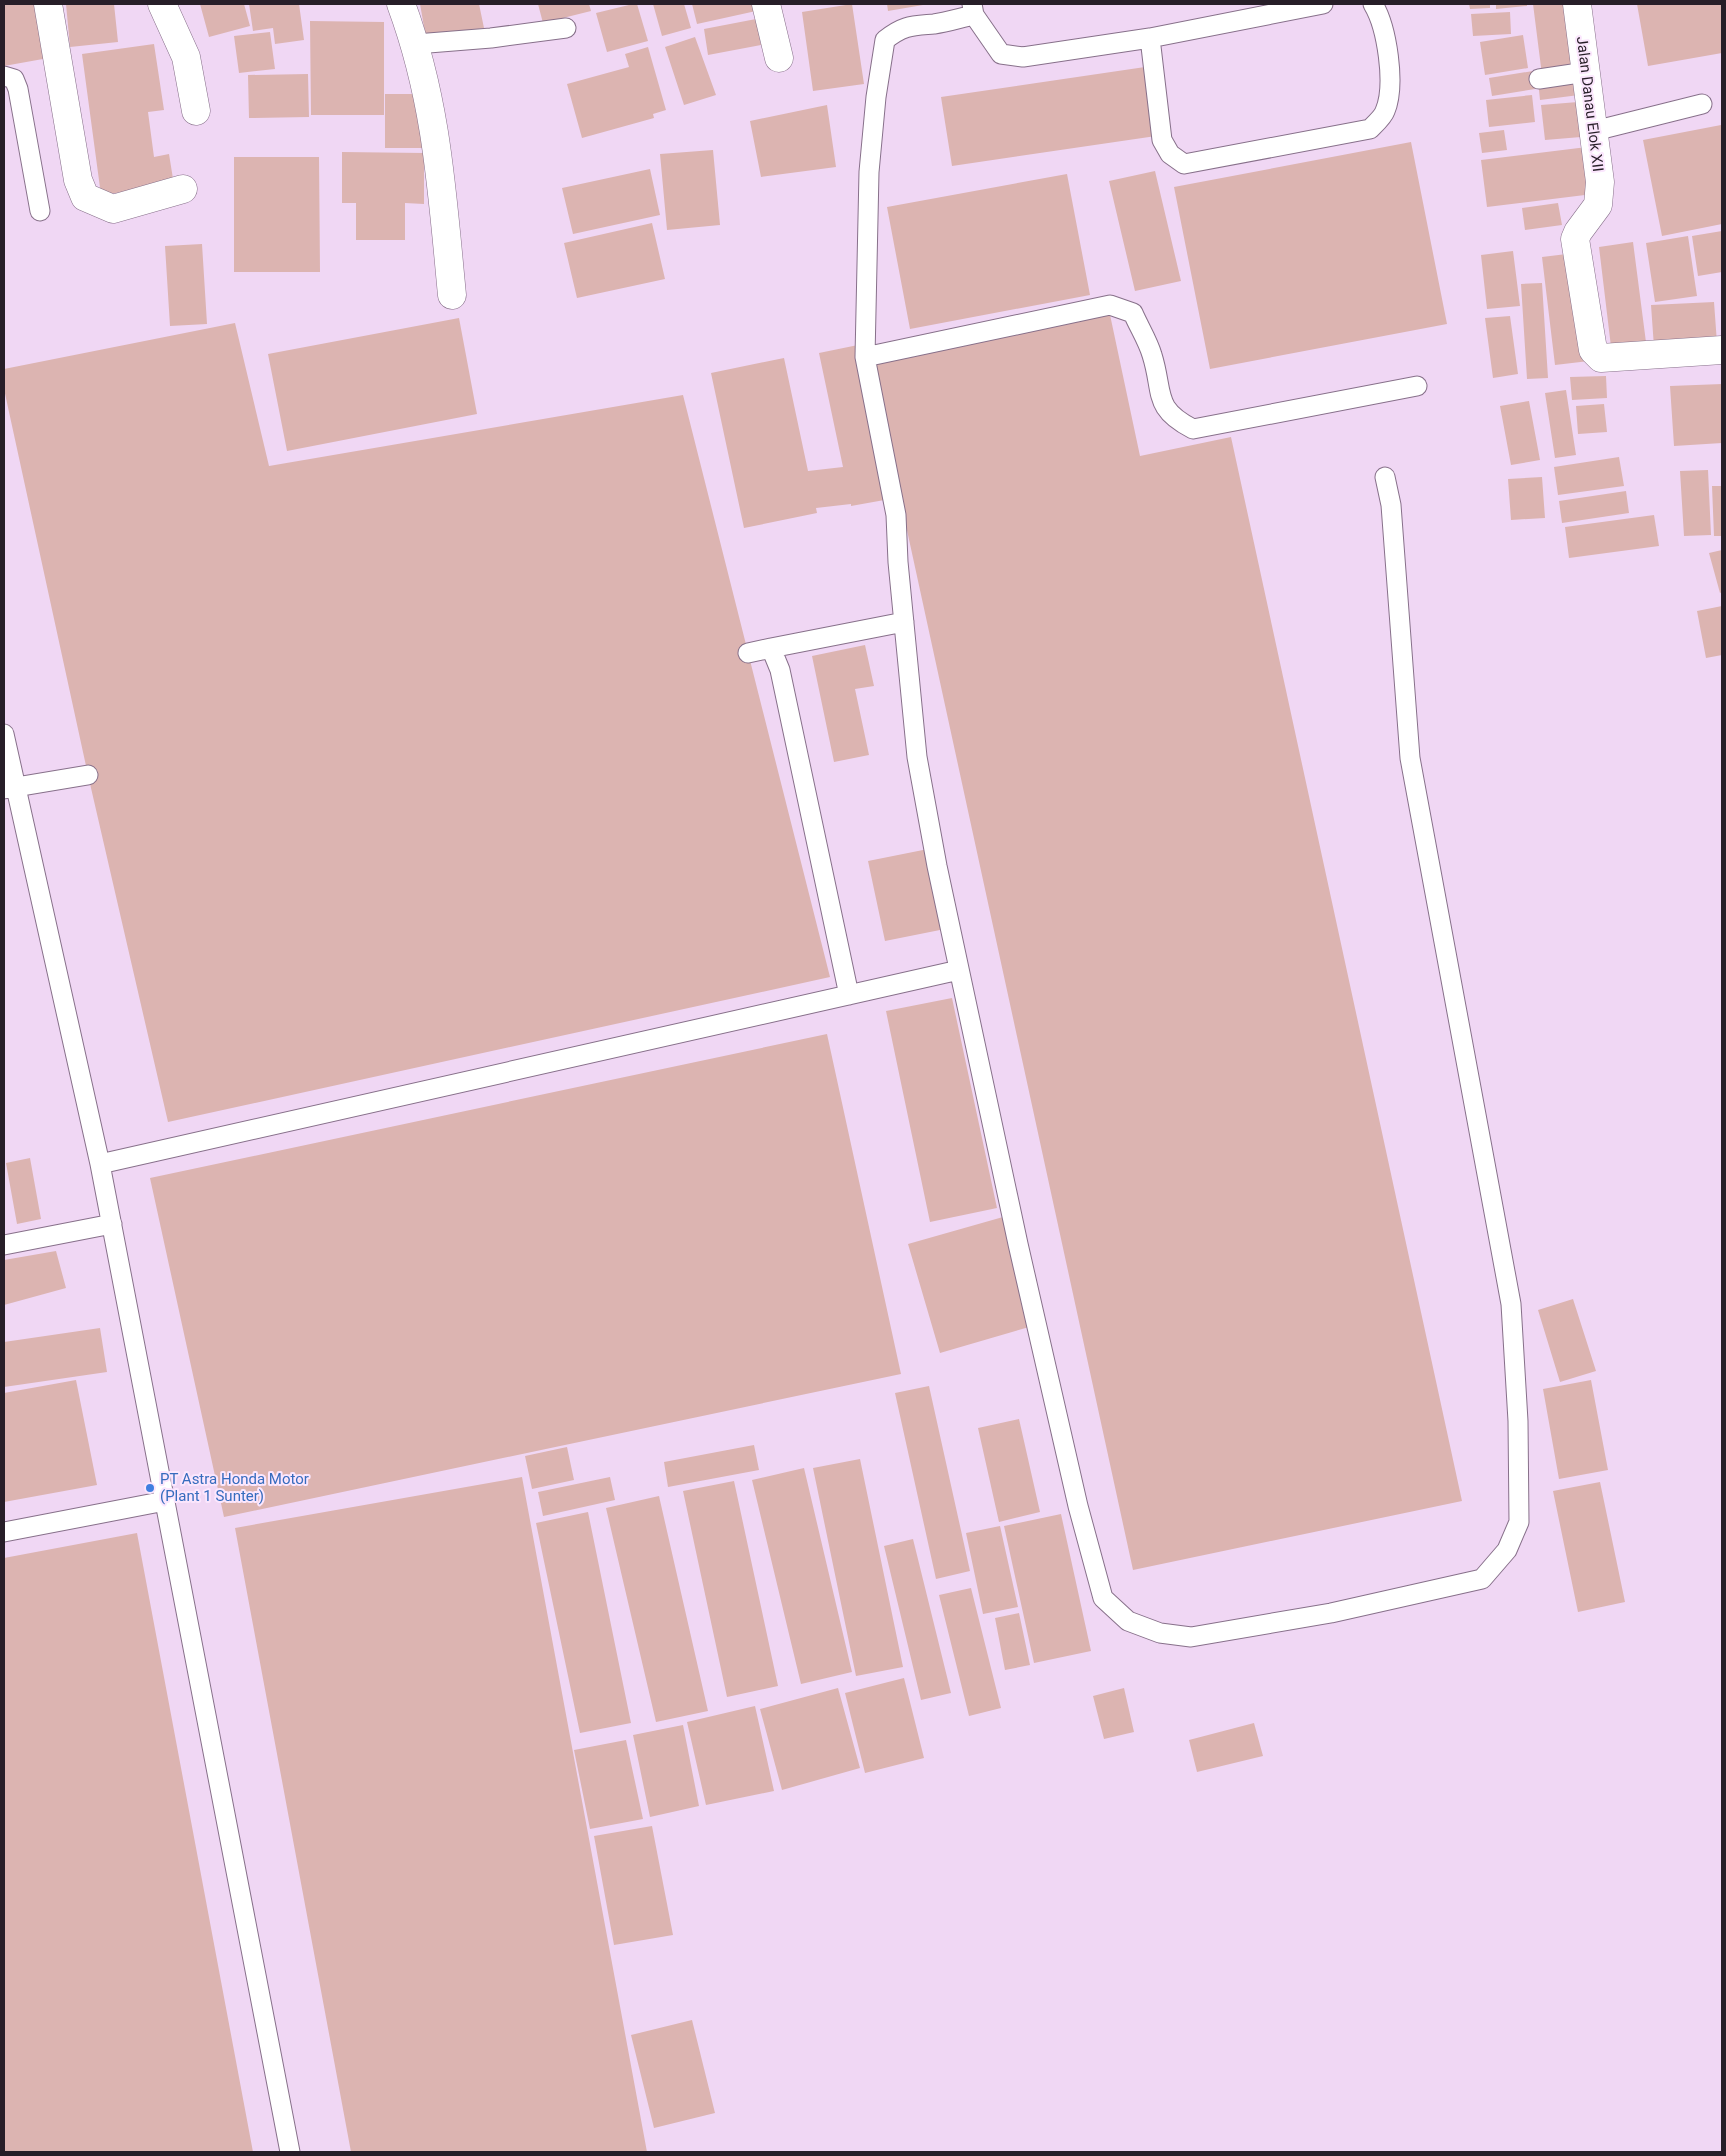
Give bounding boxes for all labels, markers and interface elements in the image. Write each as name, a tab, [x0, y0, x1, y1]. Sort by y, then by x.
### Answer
street label: Jalan Danau Elok XII	[1573, 35, 1607, 173]
place label: PT Astra Honda Motor (Plant 1 Sunter)	[160, 1470, 309, 1505]
marker: PT Astra Honda Motor (Plant 1 Sunter)	[144, 1482, 156, 1494]

